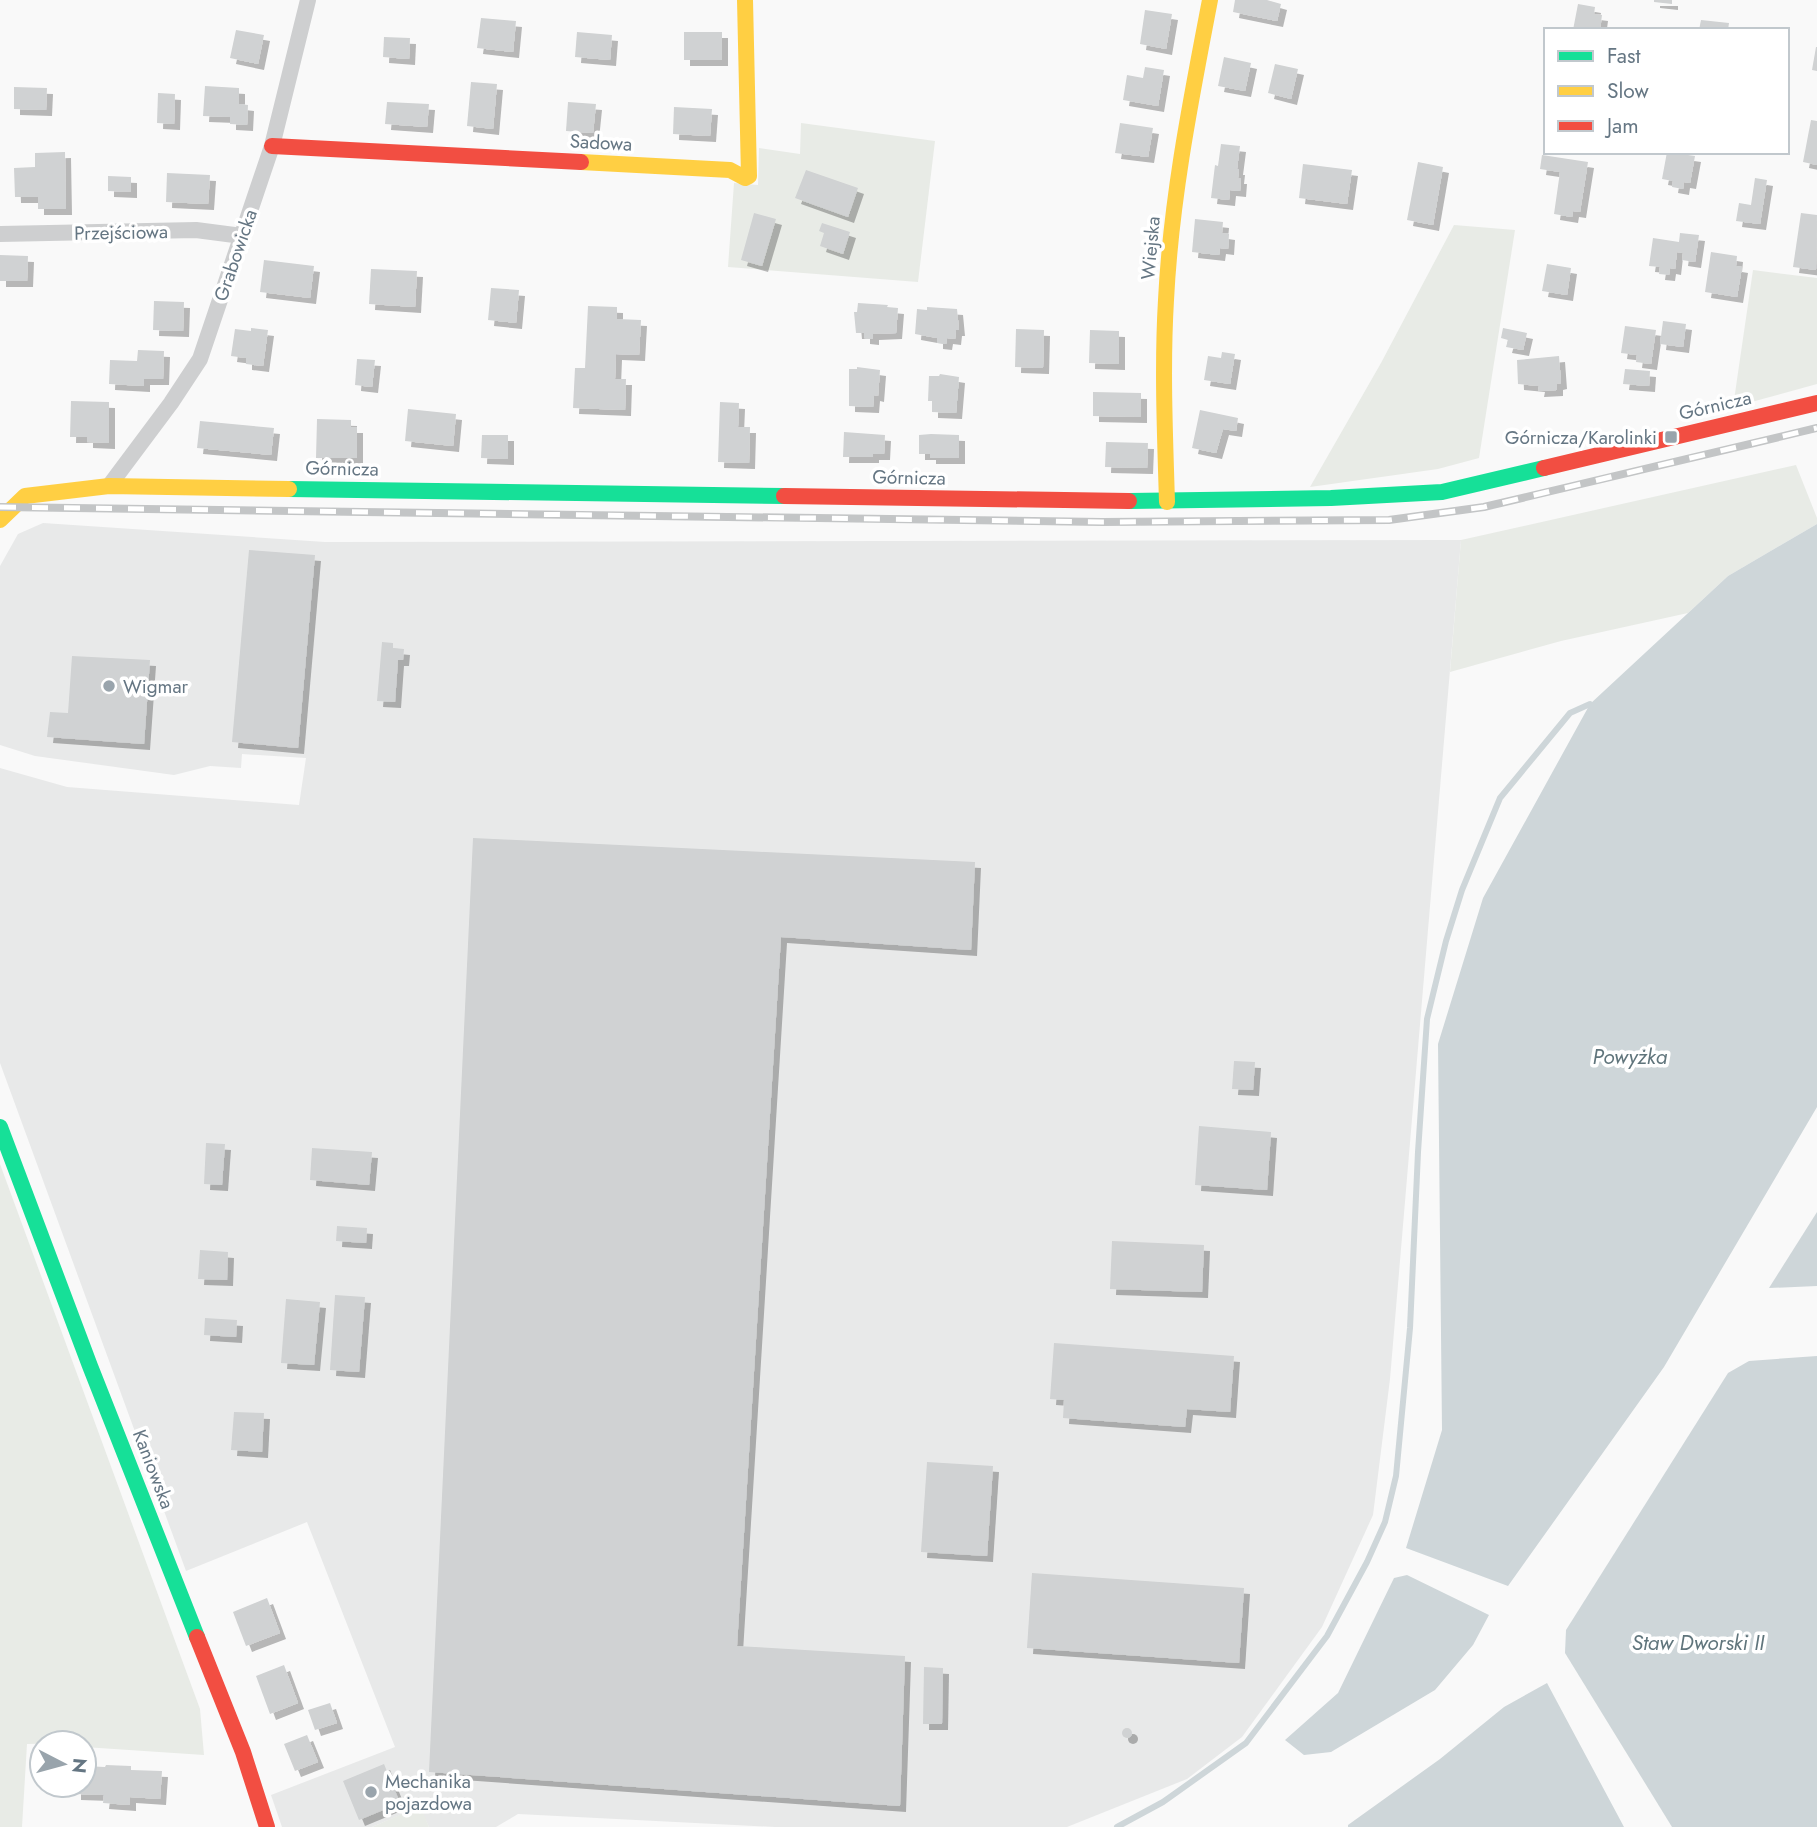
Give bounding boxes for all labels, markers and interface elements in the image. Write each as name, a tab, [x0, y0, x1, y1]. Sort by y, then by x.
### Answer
legend	[1544, 28, 1789, 154]
text: Fast	[1607, 41, 1640, 71]
text: Slow	[1607, 76, 1649, 106]
text: Jam	[1604, 111, 1639, 141]
street label: Sadowa	[569, 127, 633, 158]
street label: Grabowicka	[207, 206, 264, 305]
street label: Wiejska	[1134, 215, 1167, 281]
street label: Przejściowa	[74, 218, 168, 247]
street label: Górnicza	[1676, 384, 1754, 427]
place label: Górnicza/Karolinki	[1505, 424, 1657, 451]
marker: Górnicza/Karolinki	[1663, 429, 1679, 445]
street label: Górnicza	[305, 454, 379, 483]
street label: Górnicza	[872, 463, 946, 492]
place label: Wigmar	[123, 673, 189, 700]
marker: Wigmar	[101, 678, 117, 694]
water label: Powyżka	[1593, 1042, 1668, 1072]
street label: Kaniowska	[126, 1426, 181, 1513]
water label: Staw Dworski II	[1632, 1628, 1765, 1658]
north arrow	[28, 1729, 98, 1799]
text: N	[65, 1757, 94, 1775]
place label: Mechanika pojazdowa	[385, 1768, 472, 1817]
marker: Mechanika pojazdowa	[363, 1784, 379, 1800]

